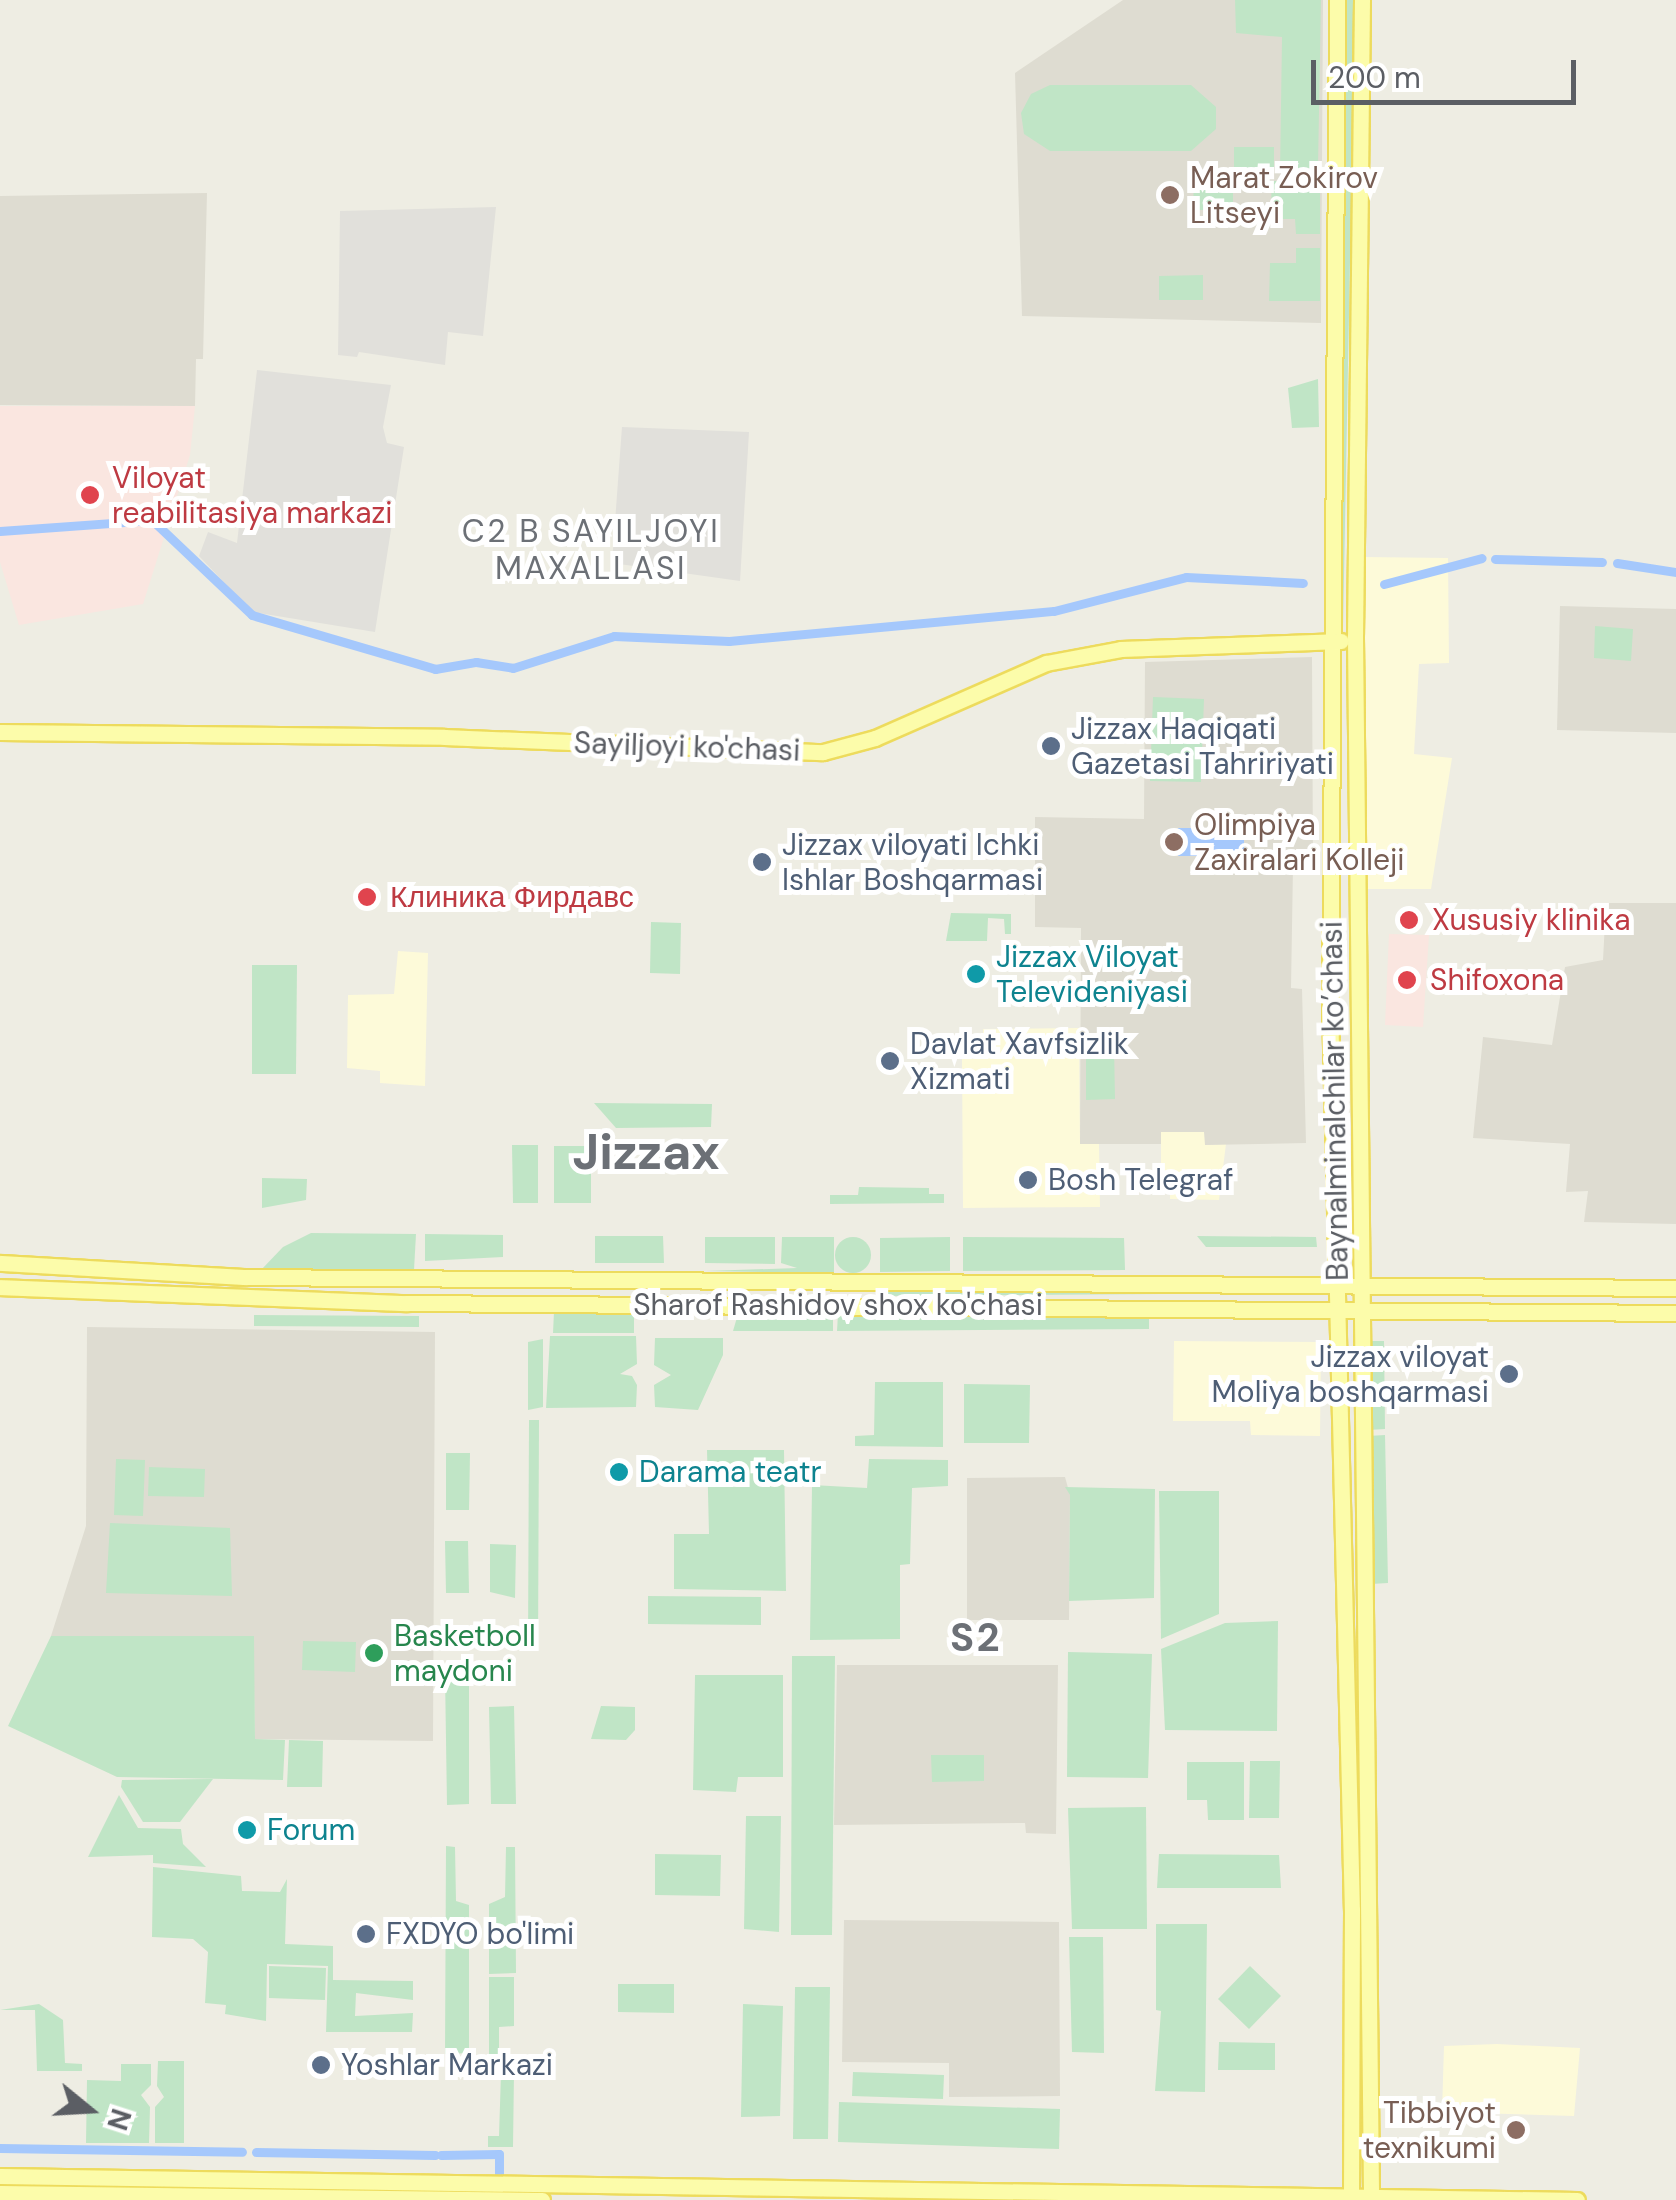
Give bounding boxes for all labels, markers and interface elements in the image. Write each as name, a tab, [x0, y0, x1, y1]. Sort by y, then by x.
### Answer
scale bar	[1316, 40, 1581, 102]
text: 200 m	[1328, 58, 1421, 97]
place label: Marat Zokirov Litseyi	[1190, 160, 1378, 230]
marker: Marat Zokirov Litseyi	[1159, 184, 1181, 206]
place label: Viloyat reabilitasiya markazi	[112, 460, 393, 530]
marker: Viloyat reabilitasiya markazi	[77, 482, 103, 508]
district label: C2 B SAYILJOYI MAXALLASI	[462, 513, 720, 588]
place label: Jizzax Haqiqati Gazetasi Tahririyati	[1071, 711, 1334, 782]
street label: Sayiljoyi ko'chasi	[573, 725, 801, 769]
marker: Jizzax Haqiqati Gazetasi Tahririyati	[1040, 735, 1062, 757]
place label: Olimpiya Zaxiralari Kolleji	[1194, 807, 1405, 878]
place label: Jizzax viloyati Ichki Ishlar Boshqarmasi	[782, 827, 1043, 898]
marker: Olimpiya Zaxiralari Kolleji	[1163, 831, 1185, 853]
marker: Jizzax viloyati Ichki Ishlar Boshqarmasi	[751, 851, 773, 873]
place label: Клиника Фирдавс	[390, 879, 634, 915]
marker: Клиника Фирдавс	[354, 884, 380, 910]
place label: Xususiy klinika	[1432, 902, 1631, 938]
marker: Xususiy klinika	[1396, 907, 1422, 933]
street label: Baynalminalchilar ko’chasi	[1314, 921, 1356, 1281]
place label: Jizzax Viloyat Televideniyasi	[996, 939, 1188, 1010]
place label: Shifoxona	[1430, 962, 1564, 998]
marker: Jizzax Viloyat Televideniyasi	[965, 963, 987, 985]
marker: Shifoxona	[1394, 967, 1420, 993]
place label: Davlat Xavfsizlik Xizmati	[910, 1026, 1129, 1096]
marker: Davlat Xavfsizlik Xizmati	[879, 1050, 901, 1072]
district label: Jizzax	[572, 1123, 720, 1183]
place label: Bosh Telegraf	[1048, 1162, 1233, 1198]
marker: Bosh Telegraf	[1017, 1169, 1039, 1191]
street label: Sharof Rashidov shox ko'chasi	[633, 1287, 1043, 1323]
place label: Jizzax viloyat Moliya boshqarmasi	[1212, 1339, 1489, 1410]
marker: Jizzax viloyat Moliya boshqarmasi	[1498, 1363, 1520, 1385]
place label: Darama teatr	[639, 1454, 822, 1490]
marker: Darama teatr	[608, 1461, 630, 1483]
district label: S2	[950, 1613, 1002, 1661]
place label: Basketboll maydoni	[394, 1618, 536, 1688]
marker: Basketboll maydoni	[363, 1642, 385, 1664]
place label: Forum	[267, 1812, 355, 1848]
marker: Forum	[236, 1819, 258, 1841]
place label: FXDYO bo'limi	[386, 1916, 574, 1952]
marker: FXDYO bo'limi	[355, 1923, 377, 1945]
place label: Yoshlar Markazi	[341, 2047, 553, 2083]
marker: Yoshlar Markazi	[310, 2054, 332, 2076]
north arrow	[40, 2060, 140, 2160]
place label: Tibbiyot texnikumi	[1363, 2095, 1496, 2166]
text: N	[98, 2104, 140, 2135]
marker: Tibbiyot texnikumi	[1505, 2119, 1527, 2141]

